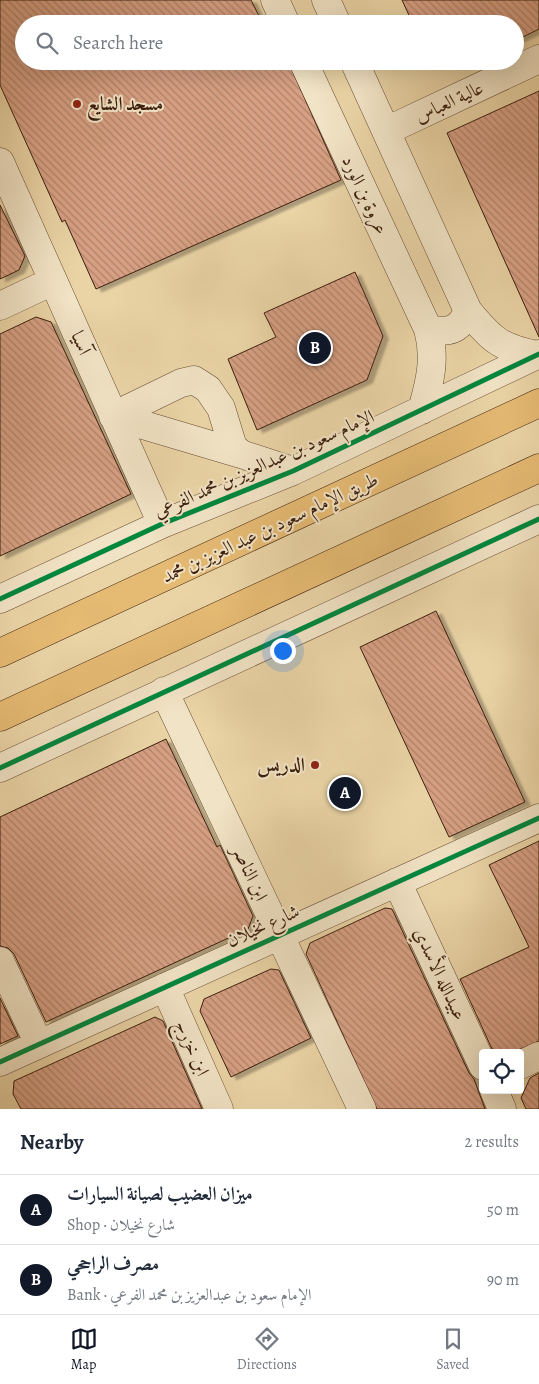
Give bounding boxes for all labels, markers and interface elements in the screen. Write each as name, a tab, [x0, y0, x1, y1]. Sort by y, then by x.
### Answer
search box	[15, 15, 524, 70]
icon: search	[33, 29, 61, 57]
text: Search here	[73, 30, 163, 56]
street label: عالية العباس	[410, 75, 488, 129]
place label: مسجد الشايع	[87, 91, 163, 121]
marker: مسجد الشايع	[71, 98, 83, 110]
street label: عروة بن الورد	[335, 151, 395, 239]
street label: آسيا	[64, 327, 98, 361]
pin: B	[299, 329, 331, 367]
street label: الإمام سعود بن عبدالعزيز بن محمد الفرعي	[150, 404, 380, 527]
street label: طريق الإمام سعود بن عبد العزيز بن محمد	[158, 466, 384, 592]
your location	[270, 638, 296, 664]
place label: الدريس	[257, 752, 305, 778]
marker: الدريس	[309, 759, 321, 771]
pin: A	[329, 774, 361, 812]
street label: ابن الناصر	[225, 839, 274, 905]
street label: شارع نخيلان	[222, 898, 305, 955]
street label: عبيدالله الأسدي	[405, 923, 474, 1026]
street label: ابن خزرج	[164, 1016, 216, 1082]
map controls	[479, 1049, 524, 1094]
button: locate	[479, 1049, 524, 1094]
text: Nearby	[20, 1128, 83, 1156]
text: 2 results	[464, 1131, 519, 1153]
text: ميزان العضيب لصيانة السيارات	[67, 1181, 253, 1207]
text: A	[31, 1199, 41, 1221]
text: 50 m	[487, 1199, 519, 1221]
text: Shop · شارع نخيلان	[67, 1214, 175, 1236]
text: مصرف الراجحي	[67, 1251, 159, 1277]
text: B	[31, 1269, 41, 1291]
text: 90 m	[487, 1269, 519, 1291]
text: Bank · الإمام سعود بن عبدالعزيز بن محمد الفرعي	[67, 1284, 311, 1306]
tab: Map	[70, 1325, 98, 1374]
tab: Directions	[237, 1325, 297, 1374]
tab: Saved	[436, 1325, 469, 1374]

